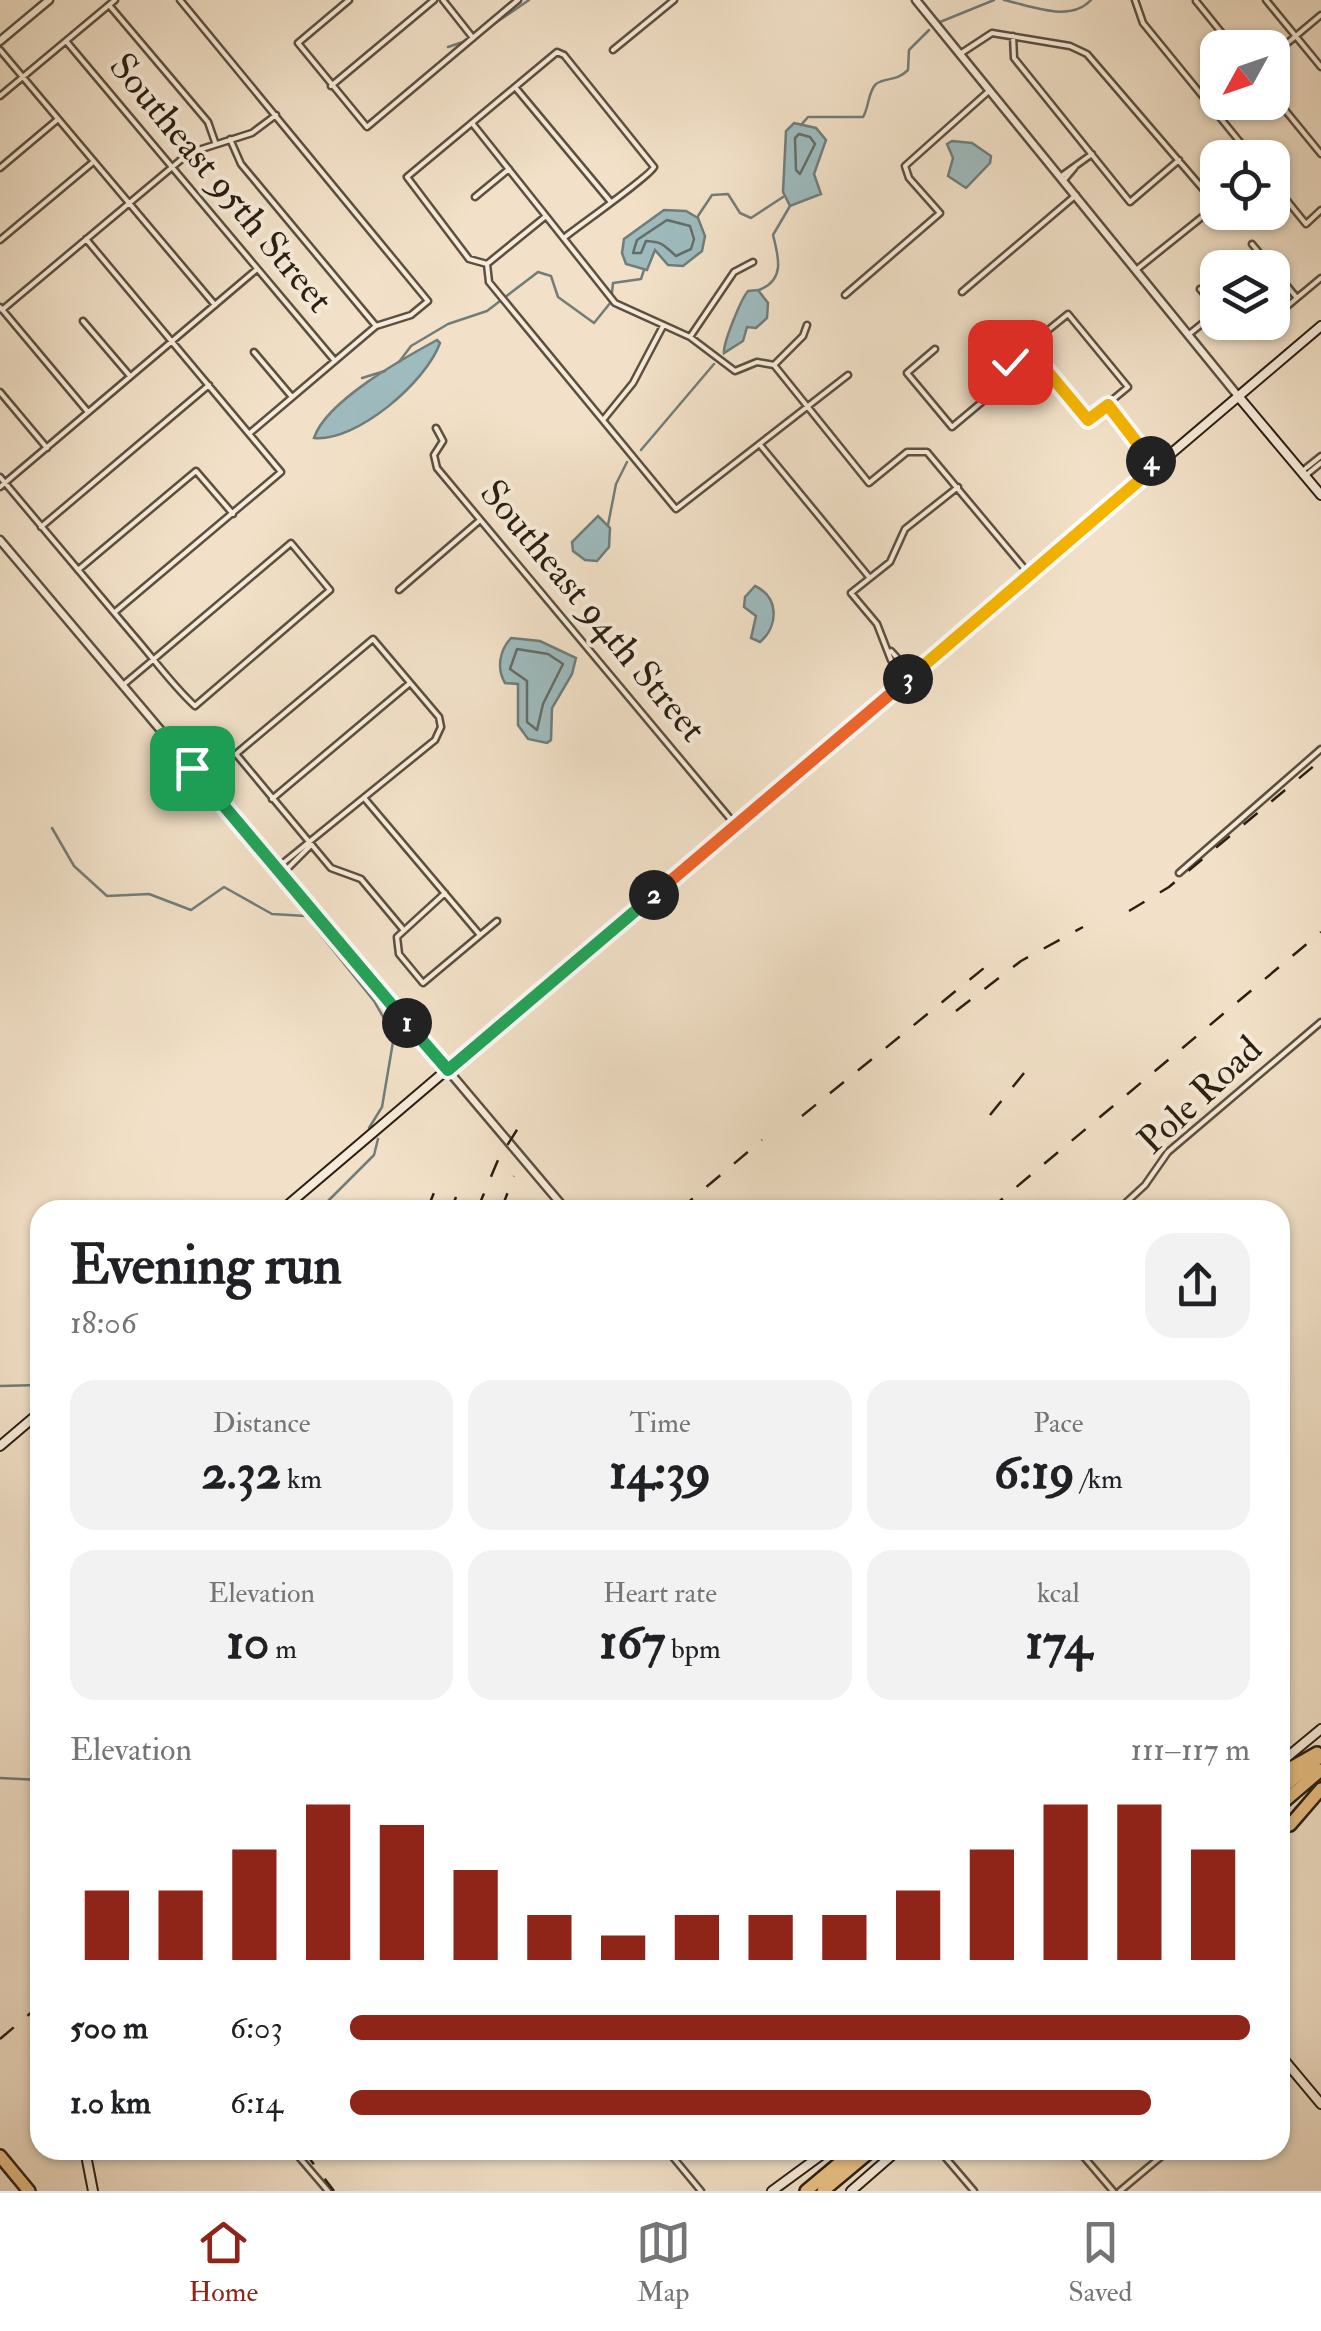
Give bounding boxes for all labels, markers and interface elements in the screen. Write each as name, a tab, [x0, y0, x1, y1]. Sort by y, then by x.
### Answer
north arrow	[1200, 30, 1290, 120]
map controls	[1200, 30, 1290, 340]
street label: Southeast 95th Street	[98, 43, 344, 323]
button: locate	[1200, 140, 1290, 230]
button: layers	[1200, 250, 1290, 340]
pin	[968, 320, 1053, 405]
icon: check	[983, 335, 1038, 390]
pin: 4	[1126, 436, 1176, 486]
text: 4	[1143, 443, 1159, 478]
street label: Southeast 94th Street	[469, 470, 717, 752]
pin: 3	[883, 654, 933, 704]
text: 3	[903, 661, 913, 696]
pin	[150, 726, 235, 811]
icon: arrive	[165, 741, 220, 796]
pin: 2	[629, 870, 679, 920]
text: 2	[647, 877, 661, 912]
pin: 1	[382, 998, 432, 1048]
text: 1	[402, 1005, 412, 1040]
street label: Pole Road	[1128, 1025, 1272, 1164]
text: Evening run	[70, 1231, 342, 1300]
button: share	[1145, 1233, 1250, 1338]
text: 18:06	[70, 1303, 137, 1343]
text: Distance	[213, 1406, 311, 1441]
text: Time	[629, 1406, 691, 1441]
text: Pace	[1033, 1406, 1083, 1441]
text: 2.32	[201, 1441, 281, 1504]
text: 14:39	[609, 1441, 711, 1504]
text: 6:19	[994, 1441, 1075, 1504]
text: km	[281, 1462, 322, 1497]
text: /km	[1075, 1462, 1123, 1497]
text: Elevation	[208, 1576, 315, 1611]
text: Heart rate	[603, 1576, 717, 1611]
text: kcal	[1037, 1576, 1080, 1611]
text: 10	[226, 1611, 269, 1674]
text: 167	[599, 1611, 665, 1674]
text: 174	[1025, 1611, 1092, 1674]
text: m	[269, 1632, 297, 1667]
text: bpm	[665, 1632, 721, 1667]
text: Elevation	[70, 1730, 192, 1770]
text: 111–117 m	[1130, 1730, 1250, 1770]
text: 500 m	[70, 2008, 148, 2048]
text: 6:03	[230, 2008, 283, 2048]
text: 1.0 km	[70, 2083, 151, 2123]
text: 6:14	[230, 2083, 283, 2123]
tab: Home	[189, 2215, 258, 2310]
tab: Map	[636, 2215, 691, 2310]
tab: Saved	[1068, 2215, 1132, 2310]

